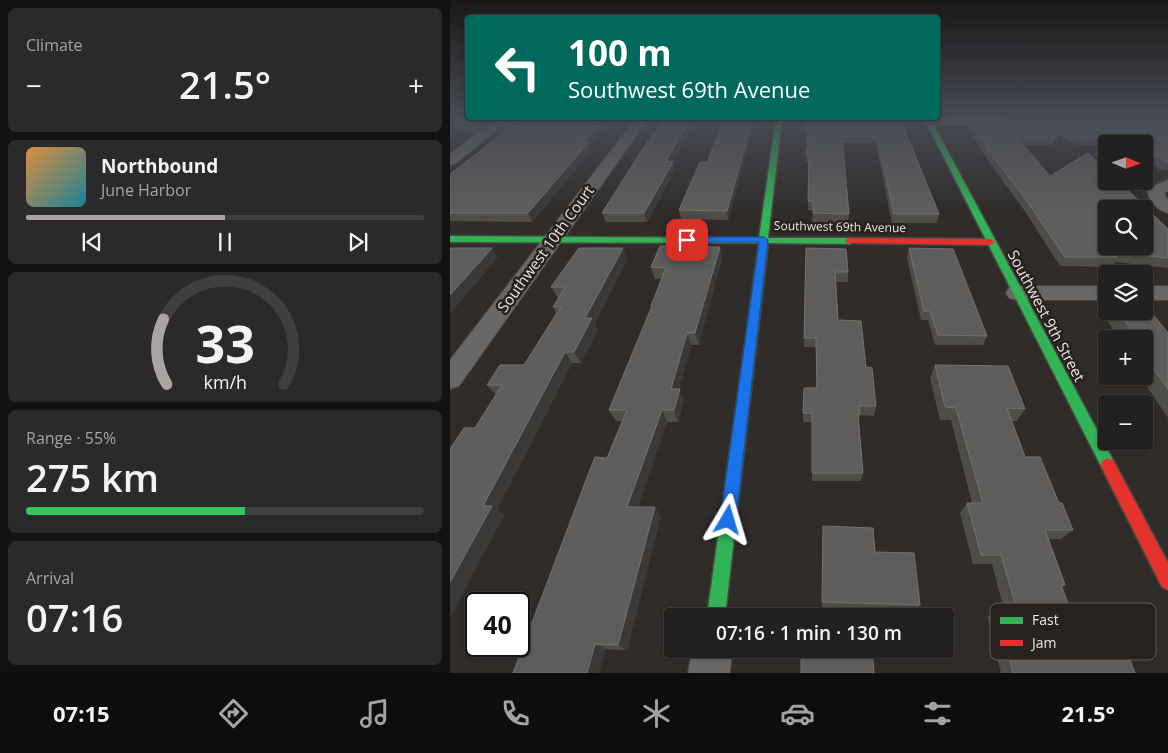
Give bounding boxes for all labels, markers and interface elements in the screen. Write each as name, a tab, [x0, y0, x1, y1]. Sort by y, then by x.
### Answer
text: 100 m	[568, 29, 672, 76]
text: Climate	[26, 34, 83, 56]
icon: left	[485, 35, 550, 100]
text: 21.5°	[179, 58, 271, 110]
text: −	[26, 66, 42, 104]
text: +	[408, 66, 424, 104]
text: Southwest 69th Avenue	[568, 74, 810, 104]
north arrow	[1098, 135, 1152, 190]
map controls	[1098, 135, 1153, 450]
text: Northbound	[101, 153, 218, 179]
text: June Harbor	[101, 179, 191, 201]
street label: Southwest 10th Court	[492, 181, 598, 316]
button: search	[1098, 200, 1153, 255]
street label: Southwest 69th Avenue	[774, 217, 907, 236]
pin	[666, 219, 708, 261]
icon: arrive	[673, 226, 701, 254]
icon: previous	[78, 228, 106, 256]
icon: pause	[211, 228, 239, 256]
icon: next	[344, 228, 372, 256]
street label: Southwest 9th Street	[1004, 246, 1090, 385]
button: layers	[1098, 265, 1153, 320]
text: 33	[195, 307, 255, 378]
button: +	[1098, 330, 1153, 385]
text: km/h	[203, 370, 247, 394]
button: −	[1098, 395, 1153, 450]
text: Range · 55%	[26, 427, 116, 449]
text: 275 km	[26, 451, 159, 503]
position arrow	[701, 493, 753, 545]
text: Arrival	[26, 567, 74, 589]
text: 07:16	[26, 591, 123, 643]
speed limit sign: 40	[465, 592, 530, 657]
legend	[990, 603, 1156, 660]
text: Fast	[1032, 610, 1059, 629]
text: 07:16 · 1 min · 130 m	[716, 620, 902, 646]
text: Jam	[1030, 633, 1057, 652]
icon: directions	[216, 696, 251, 731]
icon: music	[357, 696, 392, 731]
icon: phone	[498, 696, 533, 731]
icon: climate	[639, 696, 674, 731]
icon: car	[780, 696, 815, 731]
icon: filters	[920, 696, 955, 731]
text: 07:15	[53, 698, 110, 728]
text: 21.5°	[1061, 698, 1115, 728]

